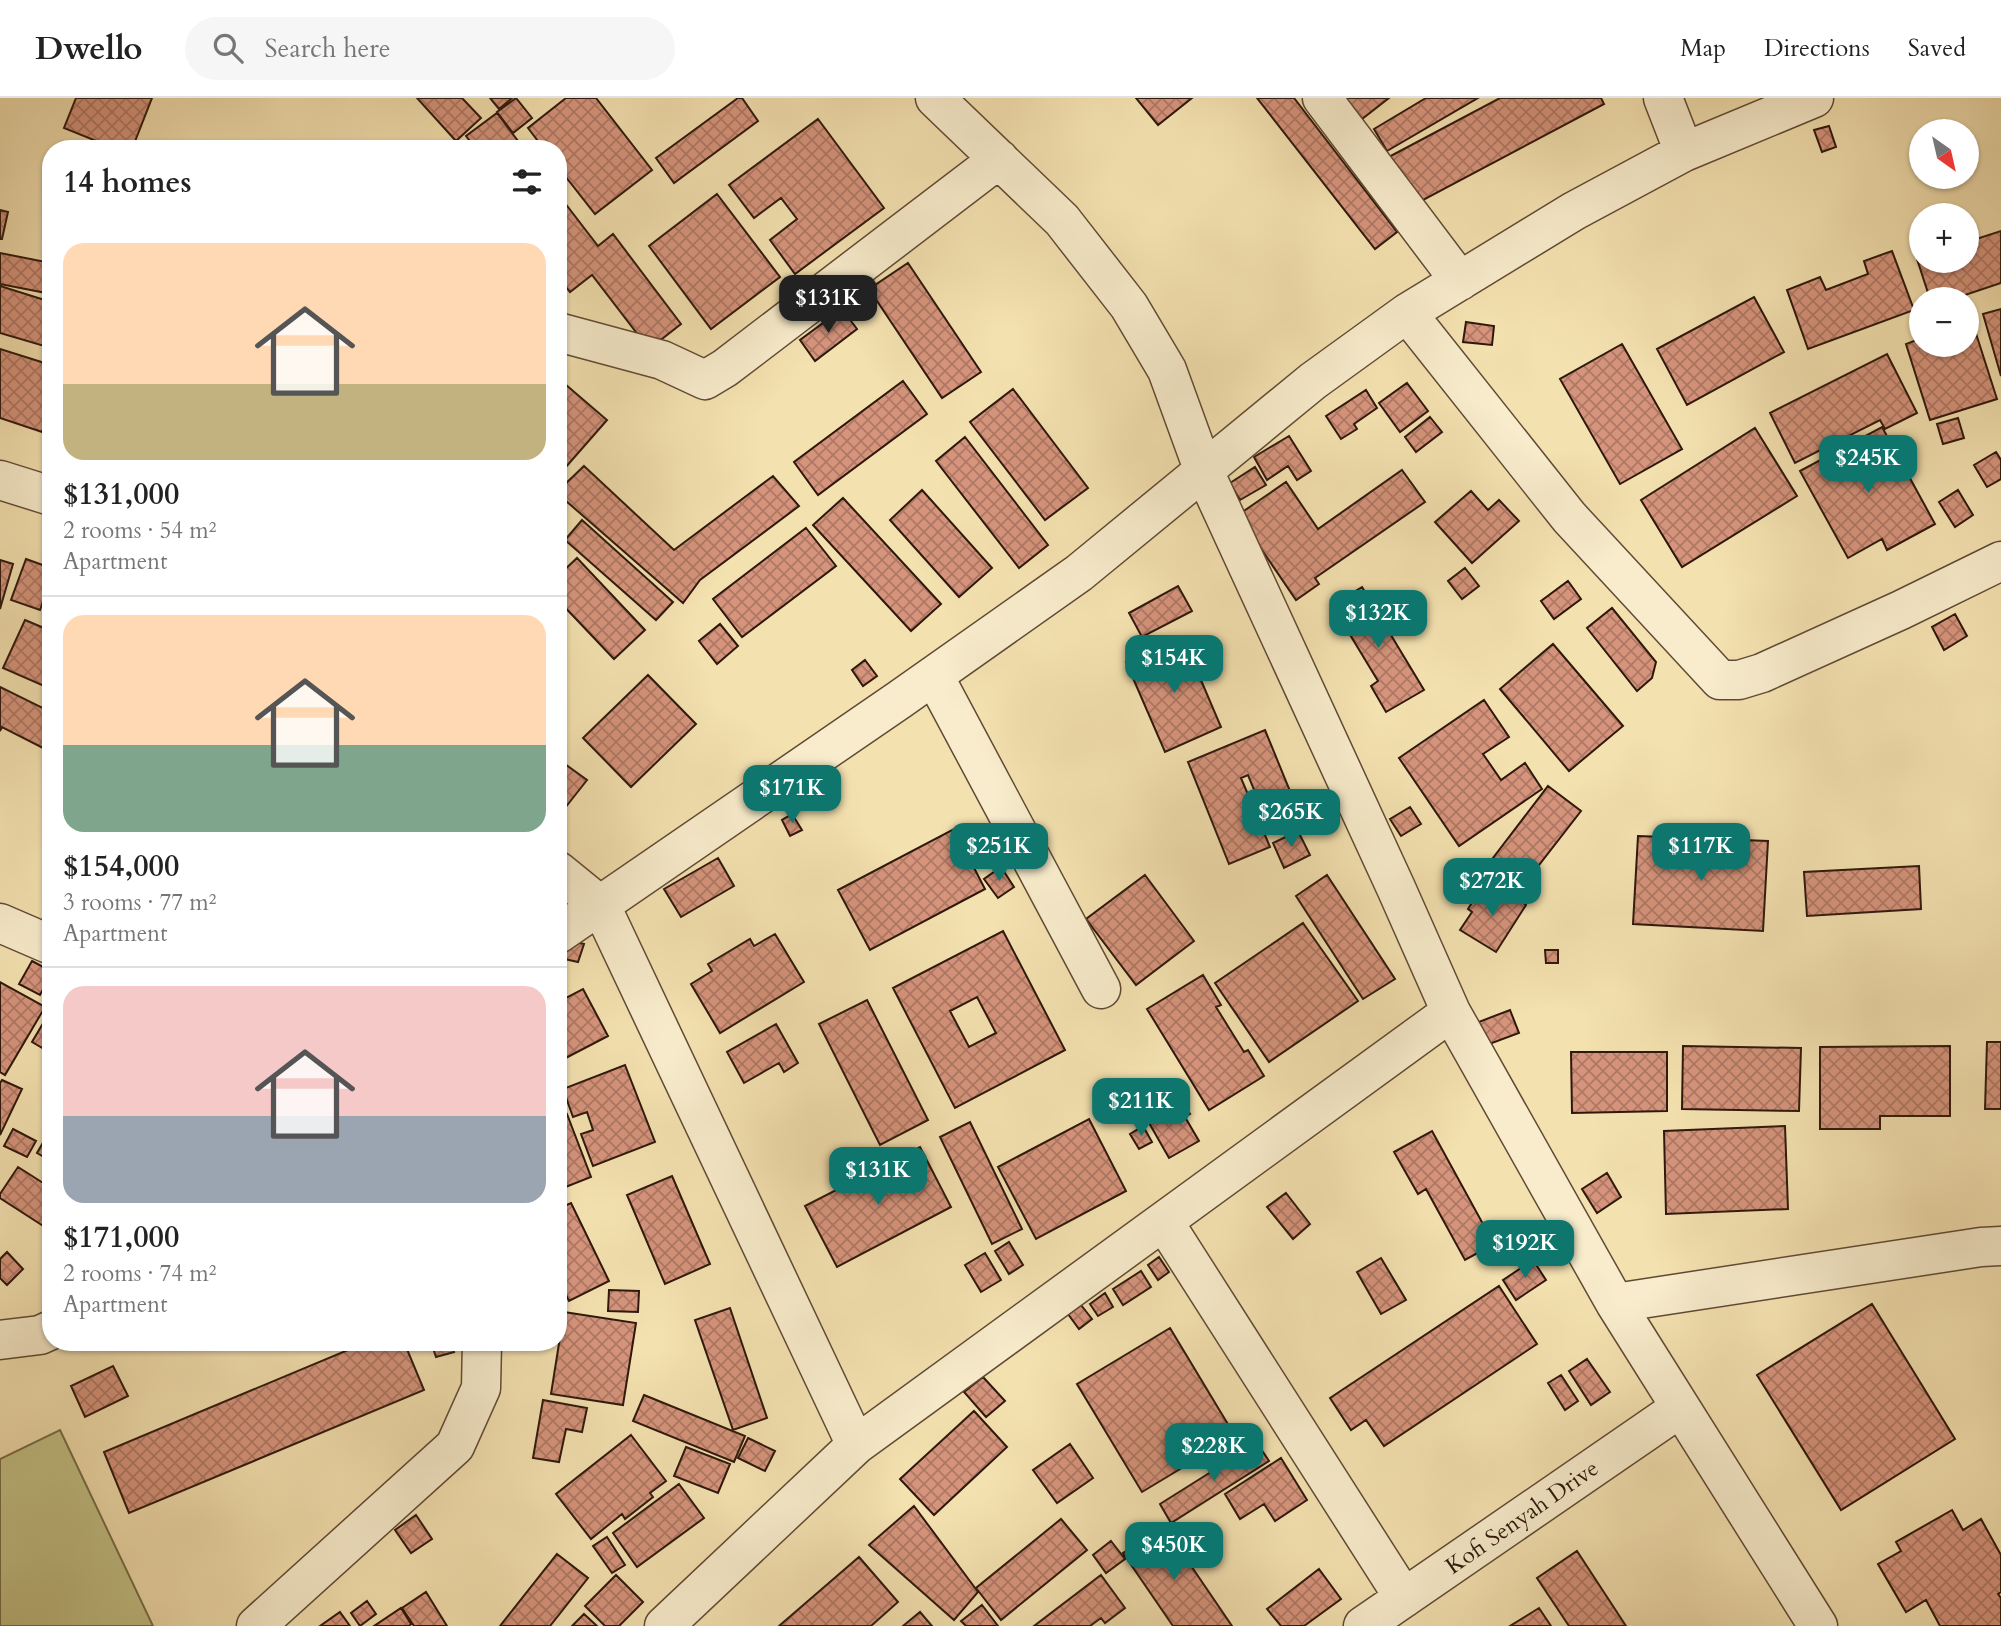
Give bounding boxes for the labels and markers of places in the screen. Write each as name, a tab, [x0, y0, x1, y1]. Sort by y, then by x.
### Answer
pin: $131K	[779, 275, 877, 335]
pin: $245K	[1819, 436, 1917, 495]
pin: $132K	[1329, 590, 1427, 650]
pin: $154K	[1125, 636, 1223, 695]
pin: $171K	[743, 766, 841, 825]
pin: $265K	[1242, 790, 1340, 849]
pin: $251K	[950, 824, 1048, 883]
pin: $117K	[1652, 824, 1750, 883]
pin: $272K	[1443, 858, 1541, 918]
pin: $211K	[1092, 1079, 1190, 1138]
pin: $131K	[829, 1148, 927, 1207]
pin: $192K	[1476, 1220, 1574, 1280]
pin: $228K	[1165, 1424, 1263, 1483]
pin: $450K	[1125, 1522, 1223, 1582]

